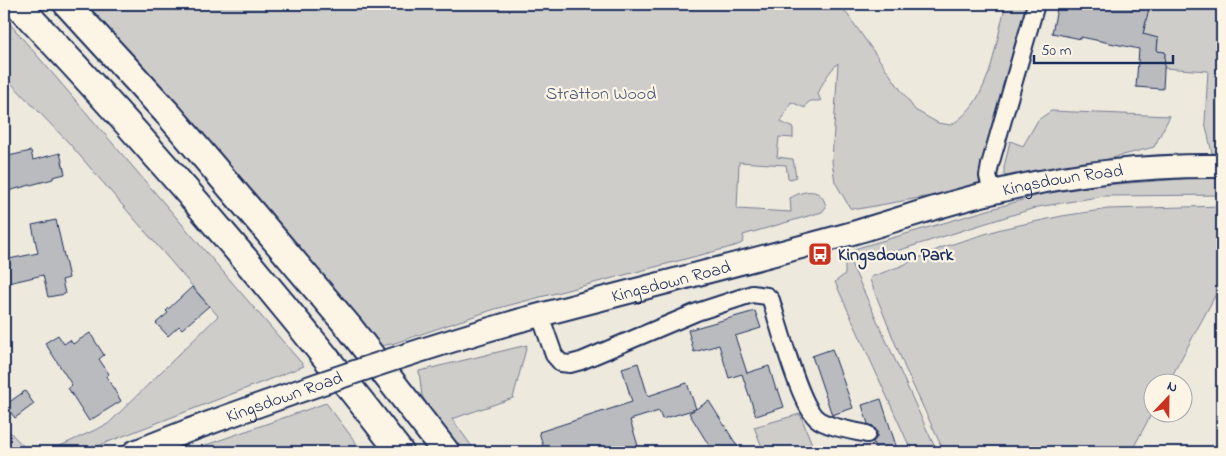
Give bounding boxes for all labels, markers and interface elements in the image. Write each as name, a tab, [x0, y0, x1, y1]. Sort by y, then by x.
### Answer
scale bar	[1034, 32, 1172, 64]
text: 50 m	[1041, 40, 1072, 62]
park label: Stratton Wood	[546, 82, 656, 108]
street label: Kingsdown Road	[1000, 159, 1124, 204]
bus stop icon: Kingsdown Park	[807, 241, 833, 267]
place label: Kingsdown Park	[838, 243, 954, 270]
street label: Kingsdown Road	[609, 255, 734, 311]
street label: Kingsdown Road	[223, 366, 347, 431]
north arrow	[1144, 374, 1194, 424]
text: N	[1164, 376, 1181, 399]

